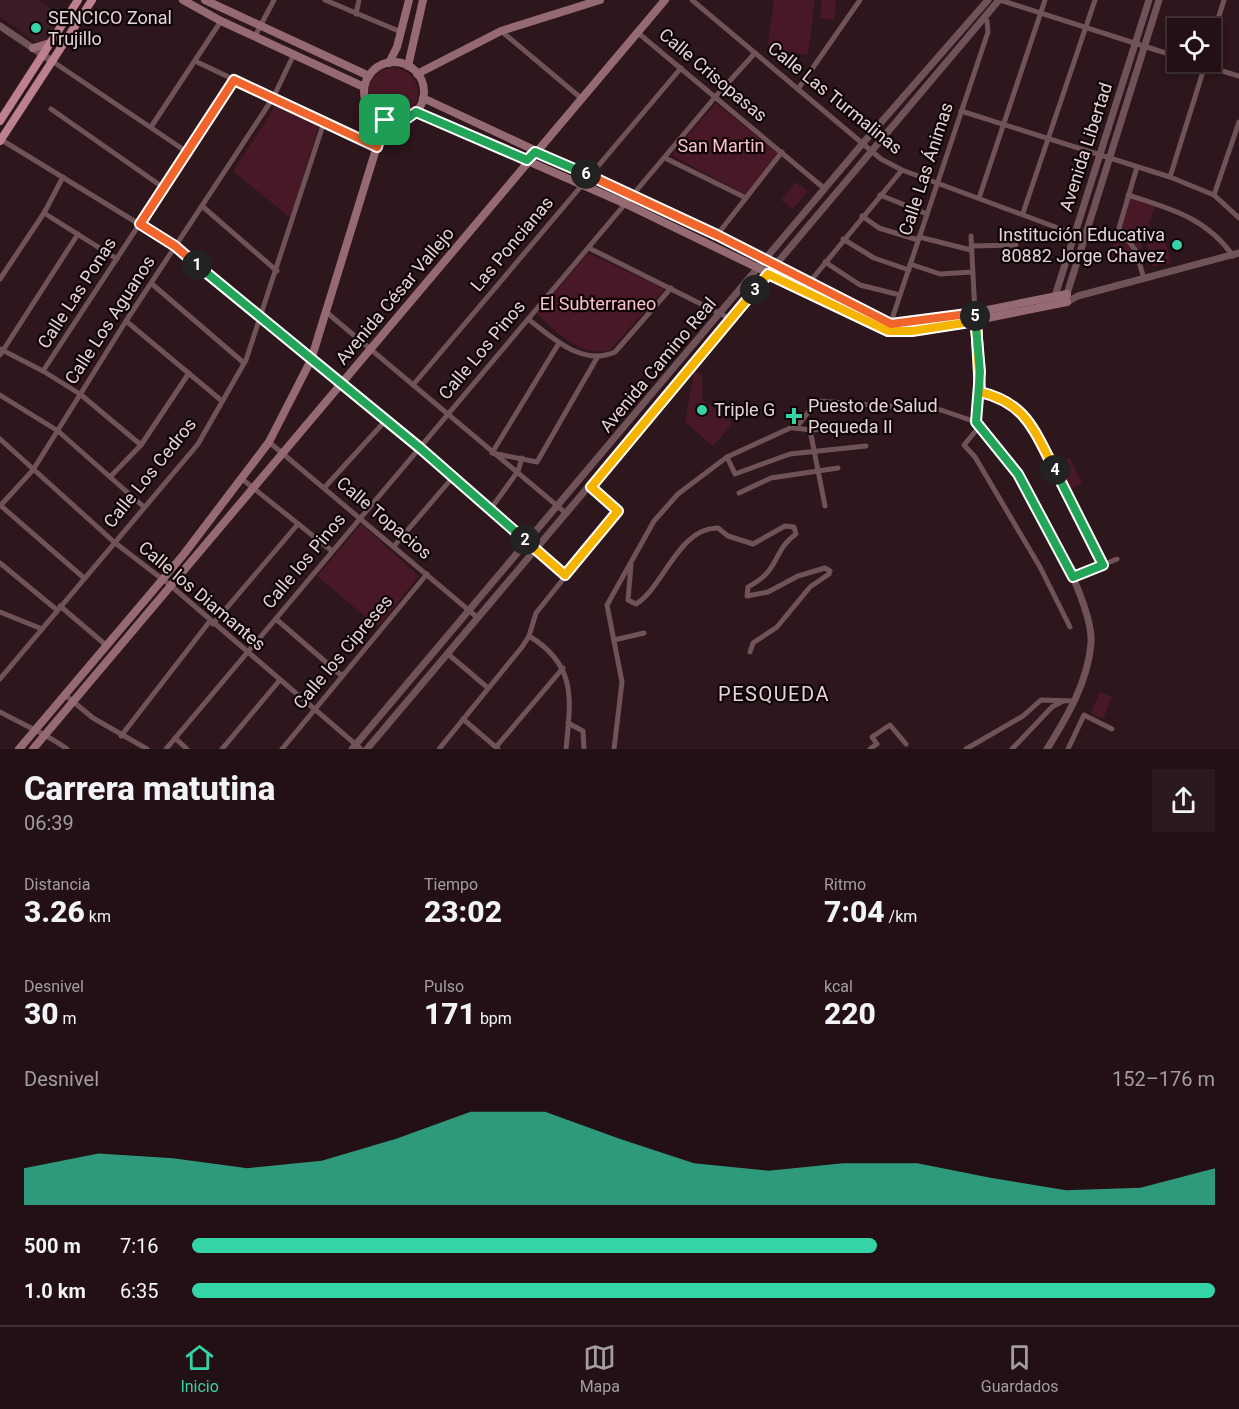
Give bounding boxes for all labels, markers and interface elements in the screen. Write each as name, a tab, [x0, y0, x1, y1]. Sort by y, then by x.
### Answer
place label: SENCICO Zonal Trujillo	[48, 7, 172, 49]
map controls	[1167, 18, 1221, 72]
button: locate	[1167, 18, 1221, 72]
marker: SENCICO Zonal Trujillo	[29, 21, 43, 35]
street label: Calle Crisopasas	[655, 23, 772, 126]
street label: Calle Las Turmalinas	[764, 37, 907, 158]
street label: Avenida Libertad	[1055, 80, 1116, 214]
pin	[359, 94, 410, 145]
street label: Calle Las Ánimas	[894, 100, 957, 238]
icon: arrive	[368, 103, 401, 136]
park label: San Martin	[677, 135, 765, 156]
pin: 6	[571, 159, 601, 189]
text: 6	[581, 164, 591, 183]
street label: Las Poncianas	[466, 192, 557, 295]
street label: Avenida César Vallejo	[331, 223, 458, 369]
place label: Institución Educativa 80882 Jorge Chavez	[998, 224, 1165, 266]
street label: Calle Las Ponas	[33, 233, 120, 352]
marker: Institución Educativa 80882 Jorge Chavez	[1170, 238, 1184, 252]
pin: 1	[182, 250, 212, 280]
street label: Calle Los Aguanos	[60, 252, 159, 388]
text: 1	[192, 255, 202, 274]
pin: 3	[740, 275, 770, 305]
text: 3	[750, 280, 760, 299]
park label: El Subterraneo	[540, 293, 656, 314]
street label: Avenida Camino Real	[595, 293, 720, 436]
street label: Calle Los Pinos	[434, 296, 529, 404]
pin: 5	[960, 301, 990, 331]
text: 5	[970, 306, 980, 325]
place label: Puesto de Salud Pequeda II	[808, 395, 938, 437]
place label: Triple G	[714, 399, 775, 420]
marker: Triple G	[695, 403, 709, 417]
marker: Puesto de Salud Pequeda II	[785, 407, 803, 425]
street label: Calle Los Cedros	[99, 414, 200, 532]
pin: 4	[1040, 455, 1070, 485]
text: 4	[1050, 460, 1060, 479]
street label: Calle Topacios	[333, 472, 436, 563]
street label: Calle los Pinos	[258, 509, 350, 613]
pin: 2	[510, 525, 540, 555]
text: 2	[520, 530, 530, 549]
street label: Calle los Diamantes	[135, 537, 270, 655]
street label: Calle los Cipreses	[289, 590, 396, 713]
district label: PESQUEDA	[718, 682, 830, 706]
text: Carrera matutina	[24, 769, 275, 808]
button: share	[1152, 769, 1215, 832]
text: 06:39	[24, 811, 74, 835]
text: Distancia	[24, 875, 90, 894]
text: Tiempo	[424, 875, 478, 894]
text: Ritmo	[824, 875, 866, 894]
text: 3.26	[24, 894, 85, 929]
text: 23:02	[424, 894, 502, 929]
text: 7:04	[824, 894, 885, 929]
text: km	[85, 907, 111, 926]
text: /km	[885, 907, 917, 926]
text: Desnivel	[24, 977, 84, 996]
text: Pulso	[424, 977, 464, 996]
text: kcal	[824, 977, 853, 996]
text: 30	[24, 996, 59, 1031]
text: 171	[424, 996, 476, 1031]
text: 220	[824, 996, 876, 1031]
text: m	[59, 1009, 77, 1028]
text: bpm	[476, 1009, 512, 1028]
text: Desnivel	[24, 1067, 99, 1091]
text: 152–176 m	[1112, 1067, 1215, 1091]
text: 500 m	[24, 1234, 81, 1258]
text: 7:16	[120, 1234, 159, 1258]
text: 1.0 km	[24, 1279, 86, 1303]
text: 6:35	[120, 1279, 159, 1303]
tab: Inicio	[180, 1341, 219, 1396]
tab: Mapa	[580, 1341, 620, 1396]
tab: Guardados	[981, 1341, 1059, 1396]

